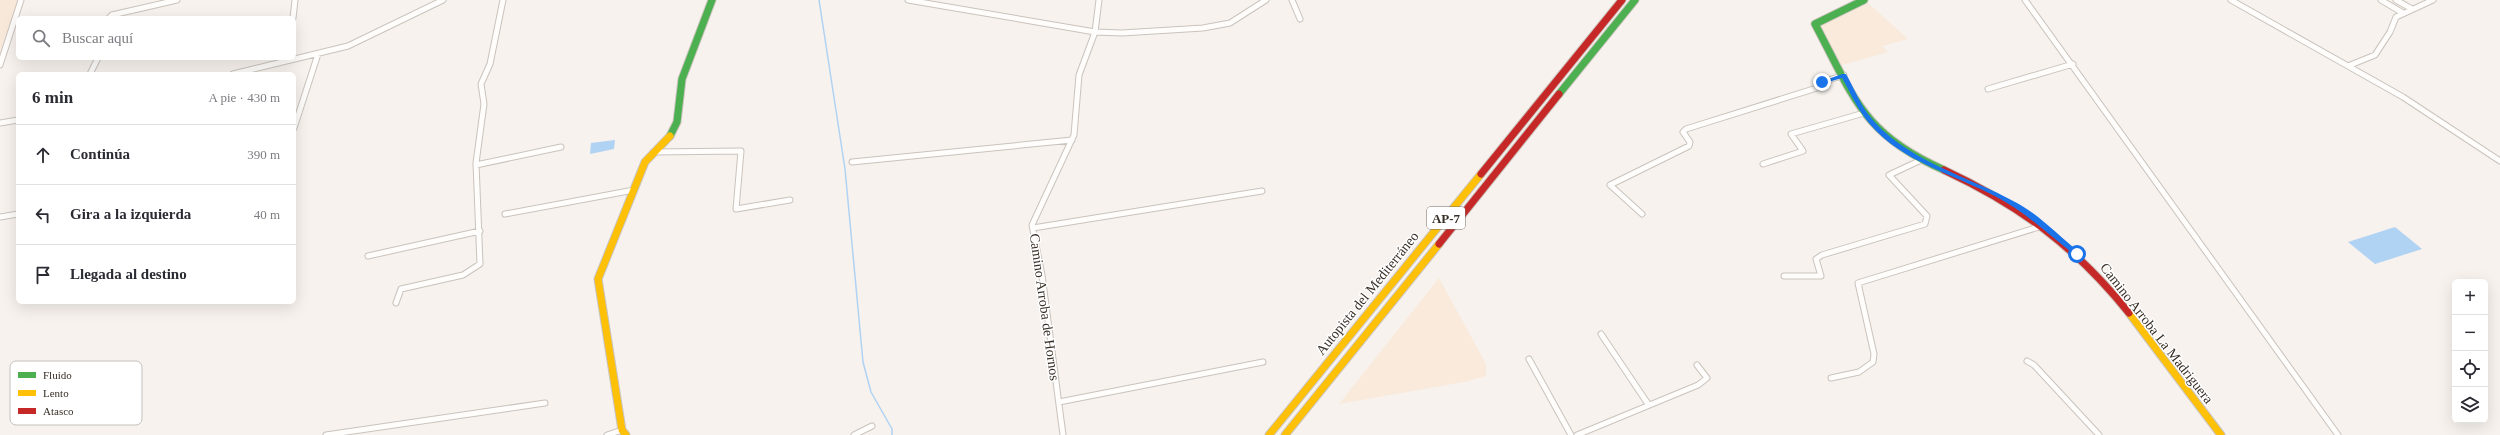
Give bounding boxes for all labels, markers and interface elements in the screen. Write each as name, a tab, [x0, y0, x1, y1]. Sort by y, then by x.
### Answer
search box	[16, 16, 296, 60]
icon: search	[30, 27, 52, 49]
text: Buscar aquí	[62, 30, 133, 46]
route end	[1813, 73, 1831, 91]
text: 6 min	[32, 88, 73, 107]
text: A pie · 430 m	[209, 90, 280, 105]
icon: ahead	[32, 144, 54, 166]
text: Continúa	[70, 146, 130, 162]
text: 390 m	[247, 147, 280, 162]
icon: left	[32, 204, 54, 226]
text: Gira a la izquierda	[70, 206, 191, 222]
text: 40 m	[254, 207, 280, 222]
road number: AP-7	[1427, 207, 1465, 229]
street label: Autopista del Mediterráneo	[1313, 229, 1422, 358]
street label: Camino Arroba de Hornos	[1027, 233, 1062, 381]
route start	[2068, 245, 2086, 263]
street label: Camino Arroba La Madriguera	[2097, 260, 2216, 407]
icon: arrive	[32, 264, 54, 286]
text: Llegada al destino	[70, 266, 187, 282]
map controls	[2452, 279, 2488, 423]
button: +	[2452, 279, 2488, 315]
button: −	[2452, 315, 2488, 351]
button: locate	[2452, 351, 2488, 387]
legend	[10, 361, 142, 425]
text: Fluido	[43, 369, 72, 381]
text: Lento	[43, 387, 69, 399]
button: layers	[2452, 387, 2488, 423]
text: Atasco	[43, 405, 74, 417]

